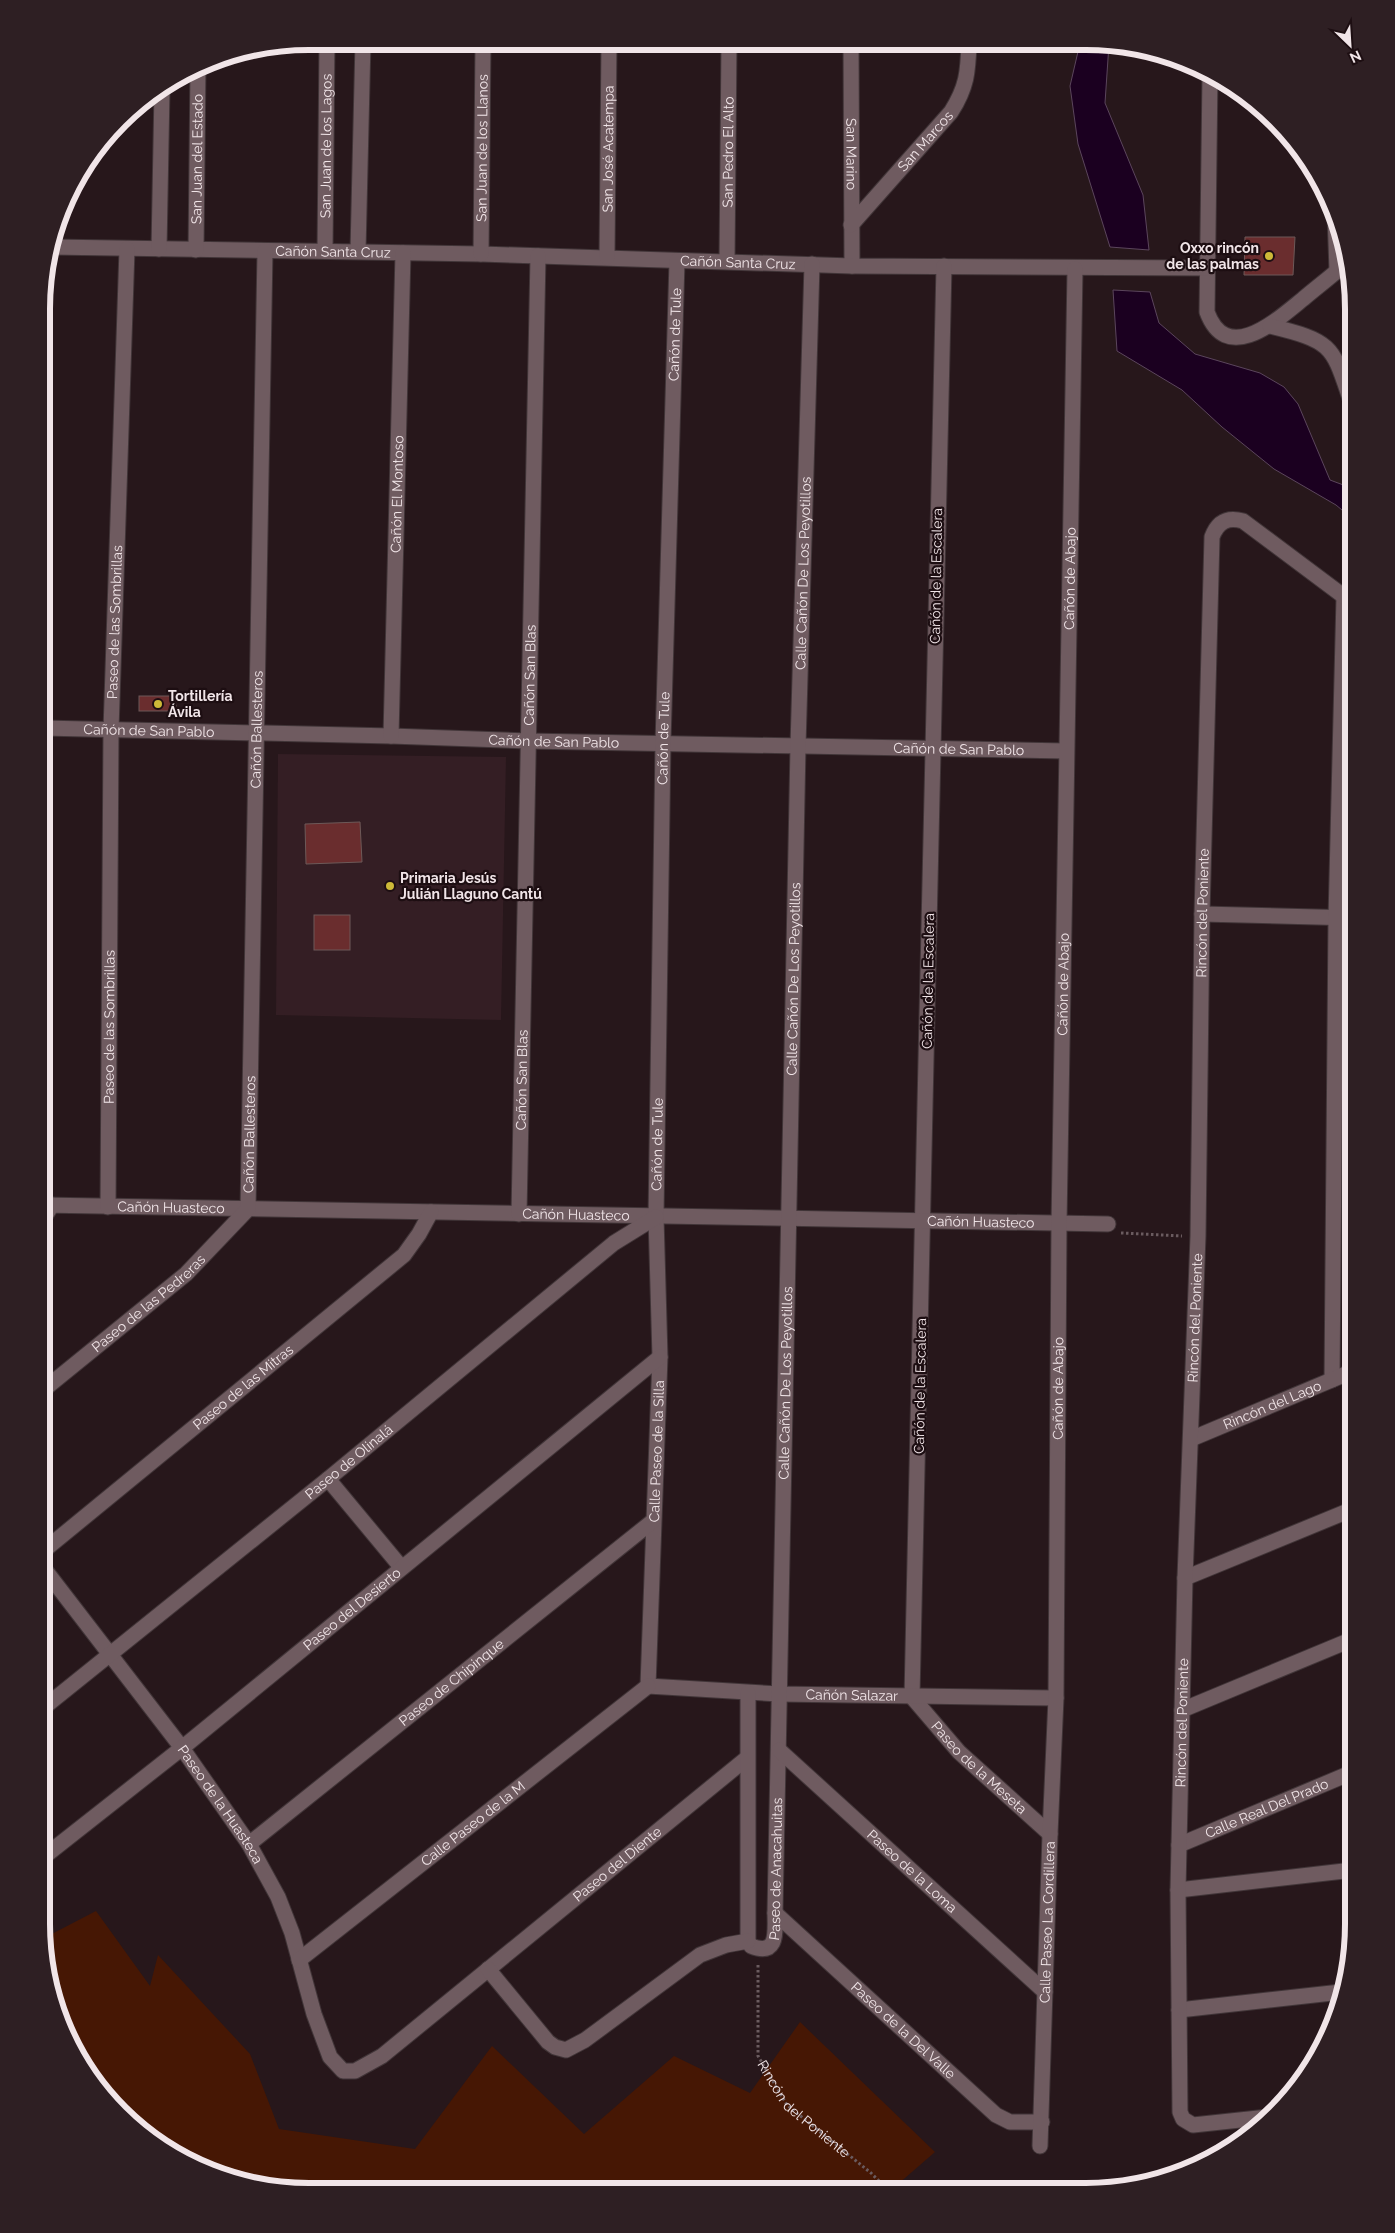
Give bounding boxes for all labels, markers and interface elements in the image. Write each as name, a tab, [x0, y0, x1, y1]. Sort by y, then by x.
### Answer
north arrow	[1325, 20, 1375, 70]
text: N	[1347, 47, 1364, 66]
street label: San Juan de los Lagos	[317, 73, 335, 218]
street label: San Juan de los Llanos	[473, 74, 491, 222]
street label: San José Acatempa	[599, 85, 617, 213]
street label: San Juan del Estado	[188, 94, 206, 224]
street label: San Pedro El Alto	[719, 96, 737, 208]
street label: San Marcos	[894, 107, 956, 175]
street label: San Marino	[843, 118, 860, 190]
place label: Oxxo rincón de las palmas	[1166, 240, 1259, 272]
street label: Cañón Santa Cruz	[275, 243, 391, 261]
marker: Oxxo rincón de las palmas	[1263, 250, 1275, 262]
street label: Cañón Santa Cruz	[680, 252, 796, 272]
street label: Cañón de Tule	[666, 288, 684, 381]
street label: Cañón El Montoso	[388, 435, 406, 553]
street label: Calle Cañón De Los Peyotillos	[792, 476, 814, 670]
street label: Cañón de la Escalera	[927, 508, 945, 644]
street label: Cañón de Abajo	[1061, 527, 1079, 630]
street label: Paseo de las Sombrillas	[104, 545, 125, 699]
street label: Cañón San Blas	[521, 624, 539, 726]
street label: Cañón Ballesteros	[247, 670, 266, 788]
place label: Tortillería Ávila	[168, 688, 232, 720]
street label: Cañón de Tule	[654, 691, 672, 785]
marker: Tortillería Ávila	[152, 698, 164, 710]
street label: Cañón de San Pablo	[83, 721, 215, 740]
street label: Cañón de San Pablo	[488, 732, 619, 751]
street label: Cañón de San Pablo	[893, 740, 1024, 758]
street label: Rincón del Poniente	[1193, 848, 1212, 978]
place label: Primaria Jesús Julián Llaguno Cantú	[400, 870, 542, 902]
marker: Primaria Jesús Julián Llaguno Cantú	[384, 880, 396, 892]
street label: Calle Cañón De Los Peyotillos	[784, 882, 803, 1076]
street label: Cañón de la Escalera	[919, 913, 937, 1049]
street label: Cañón de Abajo	[1054, 933, 1072, 1036]
street label: Paseo de las Sombrillas	[101, 950, 118, 1104]
street label: Cañón San Blas	[513, 1029, 531, 1131]
street label: Cañón Ballesteros	[240, 1075, 258, 1193]
street label: Cañón de Tule	[648, 1097, 666, 1191]
street label: Cañón Huasteco	[117, 1198, 225, 1216]
street label: Cañón Huasteco	[522, 1206, 630, 1223]
street label: Cañón Huasteco	[927, 1213, 1035, 1231]
street label: Paseo de las Pedreras	[88, 1251, 209, 1355]
street label: Rincón del Poniente	[1184, 1253, 1205, 1383]
street label: Calle Cañón De Los Peyotillos	[776, 1286, 795, 1480]
street label: Cañón de la Escalera	[911, 1318, 929, 1454]
street label: Cañón de Abajo	[1050, 1337, 1066, 1440]
street label: Paseo de las Mitras	[190, 1341, 297, 1433]
street label: Rincón del Lago	[1221, 1377, 1324, 1433]
street label: Calle Paseo de la Silla	[646, 1380, 667, 1523]
street label: Paseo de Olinalá	[302, 1421, 396, 1502]
street label: Paseo del Desierto	[300, 1564, 404, 1654]
street label: Paseo de Chipinque	[396, 1636, 507, 1729]
street label: Rincón del Poniente	[1172, 1658, 1191, 1788]
street label: Cañón Salazar	[805, 1686, 898, 1704]
street label: Paseo de la Meseta	[928, 1718, 1030, 1817]
street label: Paseo de la Huasteca	[175, 1742, 266, 1867]
street label: Calle Real Del Prado	[1203, 1775, 1331, 1841]
street label: Calle Paseo de la M	[418, 1778, 528, 1869]
street label: Paseo de Anacahuitas	[766, 1797, 785, 1941]
street label: Paseo del Diente	[570, 1823, 664, 1905]
street label: Paseo de la Loma	[864, 1826, 960, 1916]
street label: Calle Paseo La Cordillera	[1037, 1841, 1058, 2003]
street label: Paseo de la Del Valle	[848, 1979, 959, 2082]
street label: Rincón del Poniente	[754, 2057, 853, 2161]

